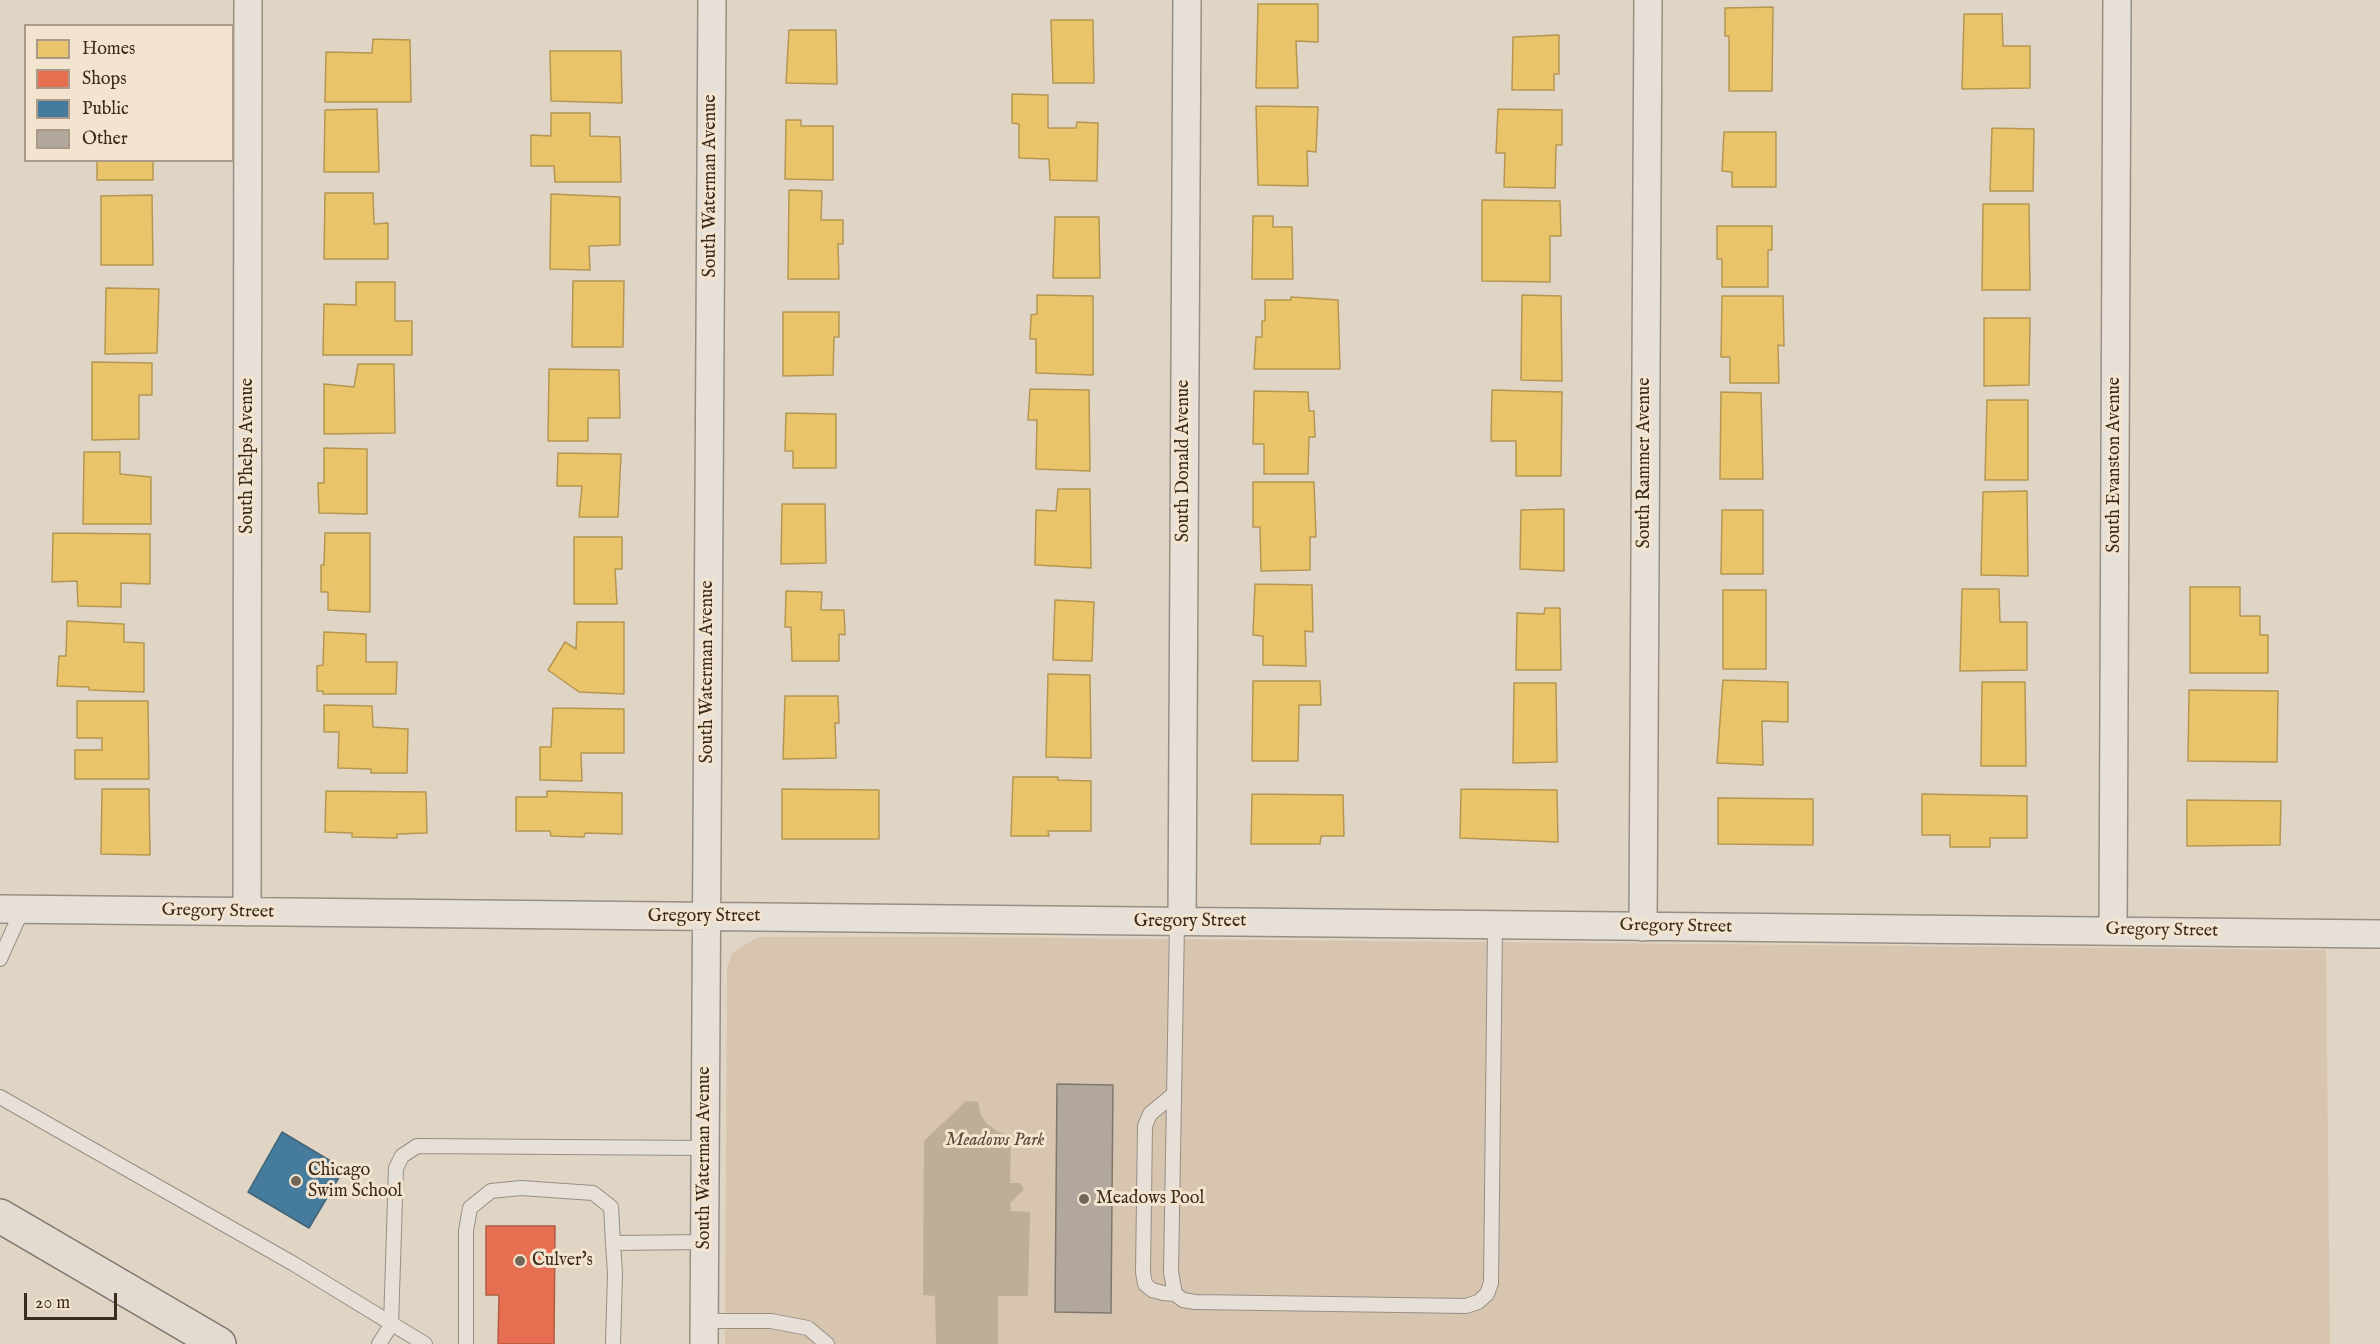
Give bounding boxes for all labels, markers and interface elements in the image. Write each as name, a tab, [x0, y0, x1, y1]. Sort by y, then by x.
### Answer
legend	[24, 24, 234, 162]
text: Homes	[82, 38, 135, 61]
text: Shops	[82, 68, 127, 91]
street label: South Waterman Avenue	[700, 95, 722, 277]
text: Public	[82, 98, 129, 121]
text: Other	[82, 128, 128, 151]
street label: South Evanston Avenue	[2104, 377, 2126, 553]
street label: South Phelps Avenue	[237, 378, 259, 534]
street label: South Rammer Avenue	[1634, 378, 1656, 548]
street label: South Donald Avenue	[1173, 380, 1195, 542]
street label: South Waterman Avenue	[697, 581, 719, 763]
street label: Gregory Street	[161, 900, 275, 924]
street label: Gregory Street	[648, 906, 760, 928]
street label: Gregory Street	[1134, 911, 1246, 933]
street label: Gregory Street	[1619, 915, 1733, 939]
street label: Gregory Street	[2105, 919, 2219, 943]
street label: South Waterman Avenue	[694, 1067, 716, 1249]
park label: Meadows Park	[945, 1130, 1045, 1152]
place label: Chicago Swim School	[308, 1160, 402, 1202]
marker: Chicago Swim School	[289, 1174, 303, 1188]
place label: Meadows Pool	[1096, 1188, 1204, 1210]
marker: Meadows Pool	[1077, 1192, 1091, 1206]
place label: Culver's	[532, 1250, 593, 1272]
marker: Culver's	[513, 1254, 527, 1268]
scale bar	[27, 1281, 120, 1319]
text: 20 m	[35, 1292, 70, 1315]

